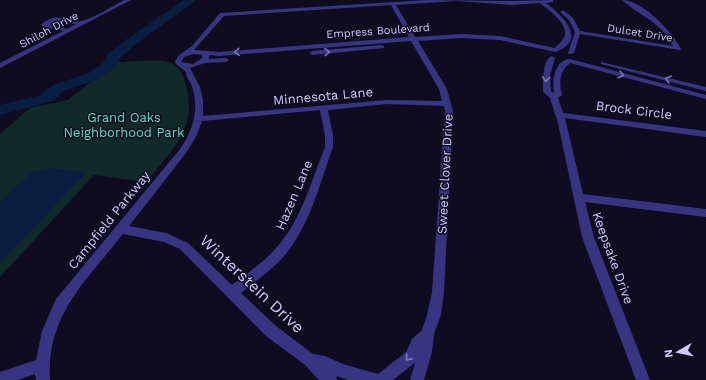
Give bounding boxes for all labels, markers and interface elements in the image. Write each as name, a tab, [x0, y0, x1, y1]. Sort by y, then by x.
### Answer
street label: Shiloh Drive	[17, 9, 81, 51]
street label: Empress Boulevard	[326, 21, 430, 41]
street label: Dulcet Drive	[606, 21, 674, 45]
one-way arrow	[234, 48, 240, 57]
one-way arrow	[324, 48, 330, 57]
one-way arrow	[617, 70, 624, 79]
one-way arrow	[542, 75, 551, 82]
one-way arrow	[665, 75, 672, 84]
street label: Minnesota Lane	[272, 84, 374, 108]
street label: Brock Circle	[595, 98, 673, 122]
park label: Grand Oaks Neighborhood Park	[64, 110, 185, 140]
street label: Sweet Clover Drive	[434, 113, 456, 235]
street label: Hazen Lane	[273, 158, 315, 232]
street label: Campfield Parkway	[65, 168, 153, 272]
street label: Keepsake Drive	[589, 210, 637, 306]
street label: Winterstein Drive	[196, 231, 308, 337]
north arrow	[658, 332, 698, 372]
text: N	[662, 348, 676, 359]
one-way arrow	[405, 354, 412, 361]

